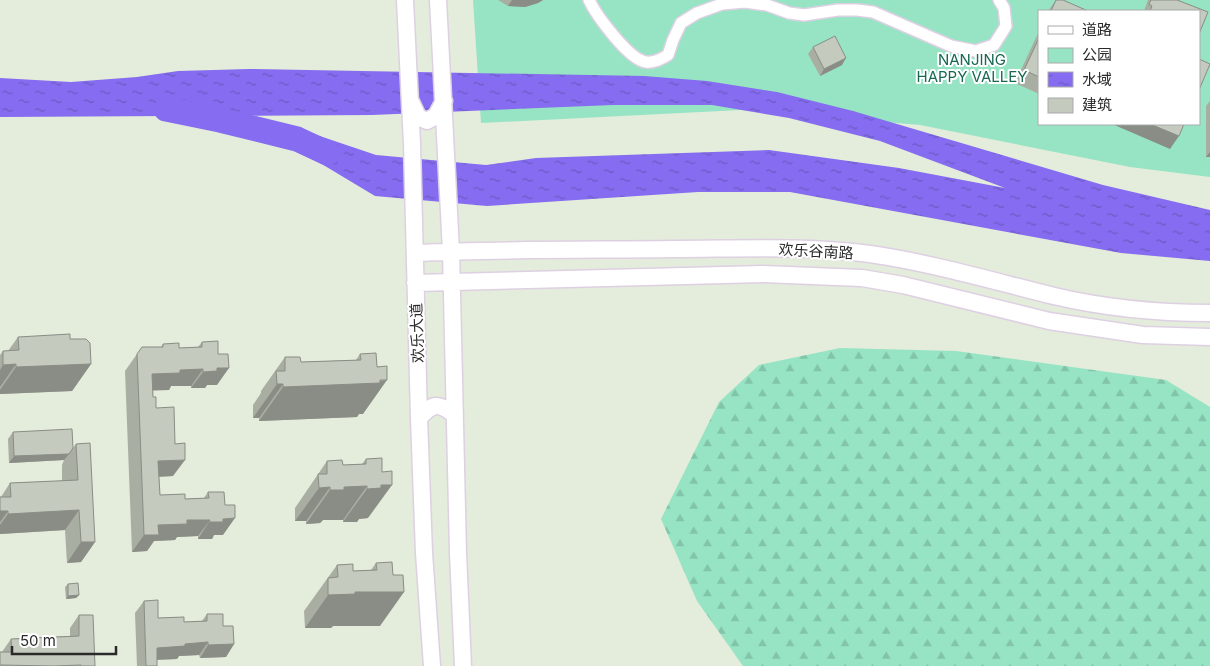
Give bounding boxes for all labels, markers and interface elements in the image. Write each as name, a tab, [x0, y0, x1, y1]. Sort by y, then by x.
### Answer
legend	[1038, 10, 1200, 125]
text: 道路	[1082, 20, 1112, 39]
text: 公园	[1082, 45, 1112, 64]
park label: NANJING HAPPY VALLEY	[917, 50, 1027, 86]
text: 水域	[1082, 70, 1112, 89]
text: 建筑	[1082, 95, 1112, 114]
street label: 欢乐谷南路	[778, 240, 854, 262]
street label: 欢乐大道	[406, 303, 428, 363]
scale bar	[12, 624, 116, 656]
text: 50 m	[20, 631, 56, 650]

